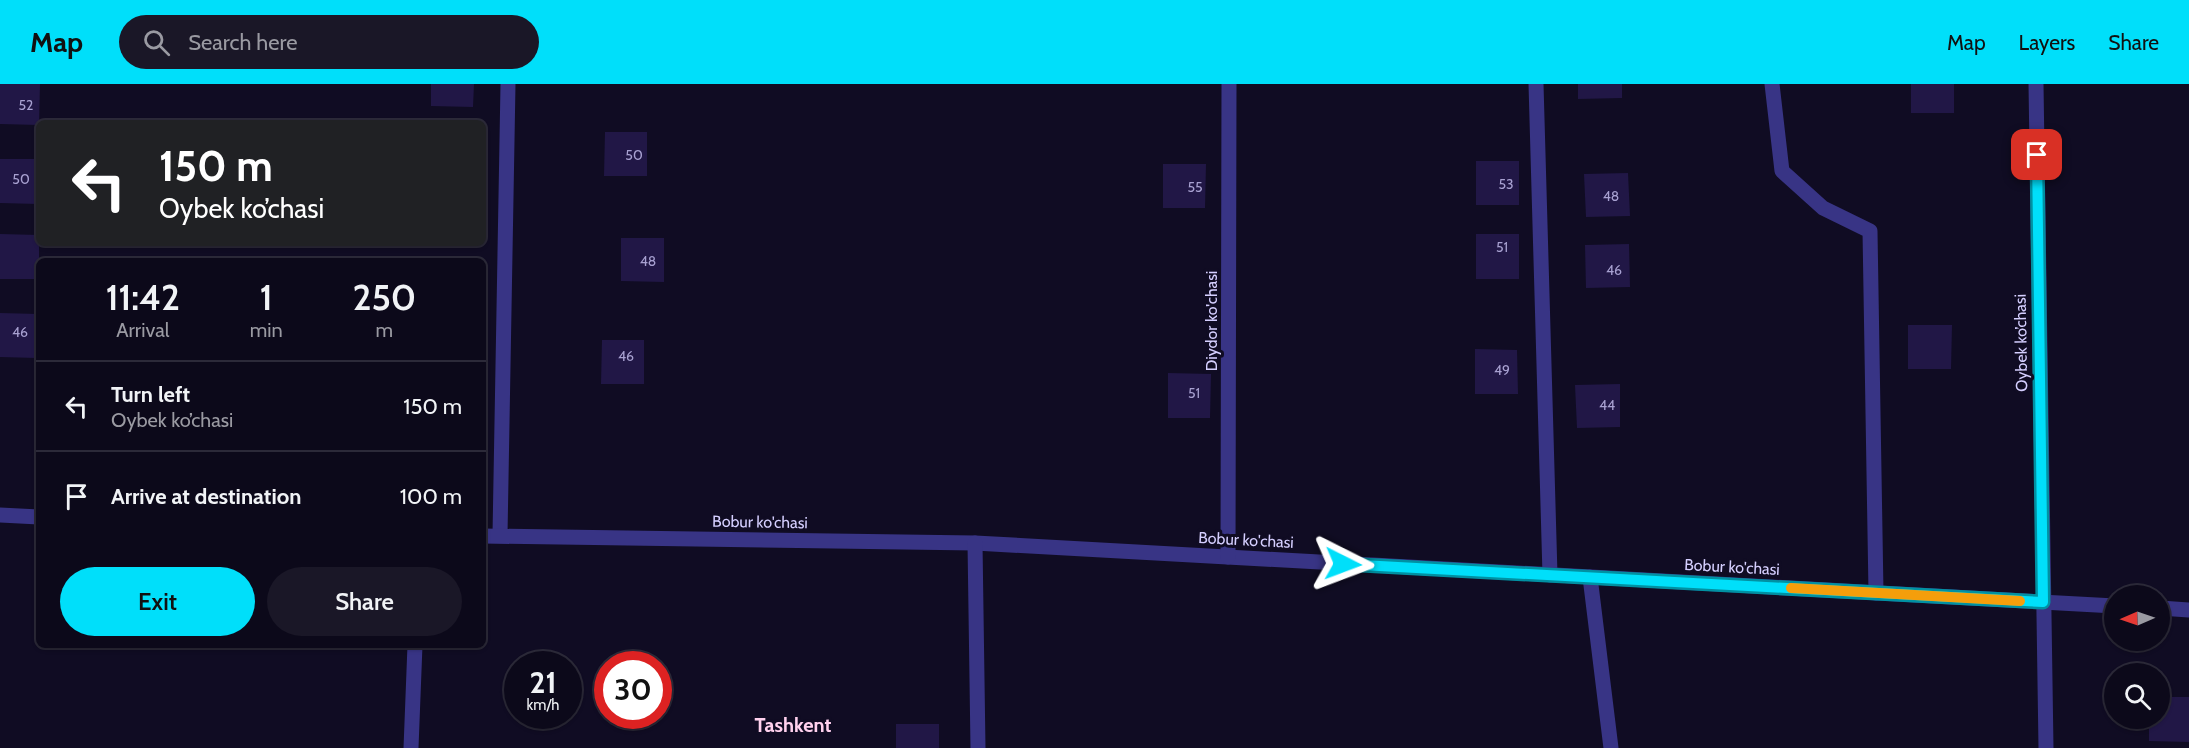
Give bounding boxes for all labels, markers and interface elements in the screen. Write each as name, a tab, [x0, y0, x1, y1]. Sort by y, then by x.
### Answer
search box	[119, 15, 539, 69]
text: Map	[30, 25, 83, 59]
icon: search	[140, 26, 173, 59]
text: Search here	[188, 29, 297, 56]
text: Map	[1947, 30, 1986, 55]
text: Layers	[2019, 30, 2075, 55]
text: Share	[2108, 30, 2159, 55]
house number: 52	[19, 96, 33, 114]
pin	[2011, 129, 2062, 180]
icon: arrive	[2020, 138, 2053, 171]
text: 150 m	[159, 140, 273, 192]
icon: left	[60, 144, 138, 222]
house number: 50	[625, 146, 643, 164]
house number: 50	[12, 170, 30, 188]
house number: 53	[1498, 175, 1514, 193]
house number: 55	[1187, 178, 1203, 196]
house number: 48	[1603, 187, 1619, 205]
text: Oybek ko’chasi	[159, 192, 324, 225]
house number: 51	[1496, 238, 1508, 256]
house number: 48	[640, 252, 656, 270]
house number: 46	[1606, 261, 1622, 279]
street label: Diydor ko'chasi	[1202, 271, 1221, 371]
text: 11:42	[106, 275, 180, 319]
text: 1	[260, 275, 273, 319]
text: 250	[353, 275, 416, 319]
street label: Oybek ko’chasi	[2011, 294, 2031, 392]
text: Arrival	[116, 318, 169, 342]
text: min	[250, 318, 283, 342]
text: m	[376, 318, 393, 342]
house number: 46	[12, 323, 28, 341]
house number: 46	[618, 347, 634, 365]
house number: 49	[1494, 361, 1510, 379]
text: Turn left	[111, 381, 190, 408]
house number: 51	[1188, 384, 1200, 402]
icon: left	[60, 390, 93, 423]
text: 150 m	[403, 393, 462, 420]
house number: 44	[1599, 396, 1615, 414]
text: Oybek ko’chasi	[111, 408, 233, 432]
icon: arrive	[60, 480, 93, 513]
text: Arrive at destination	[111, 483, 301, 510]
text: 100 m	[400, 483, 462, 510]
street label: Bobur ko'chasi	[712, 512, 808, 532]
street label: Bobur ko'chasi	[1198, 528, 1294, 552]
position arrow	[1311, 532, 1375, 596]
street label: Bobur ko'chasi	[1684, 555, 1780, 579]
button: Exit	[60, 567, 255, 636]
button: Share	[267, 567, 462, 636]
north arrow	[2104, 585, 2170, 651]
map controls	[2104, 585, 2170, 729]
speed limit sign: 30	[594, 651, 672, 729]
button: search	[2104, 663, 2170, 729]
text: 21	[530, 664, 556, 701]
text: km/h	[527, 696, 559, 714]
district label: Tashkent	[755, 713, 832, 737]

